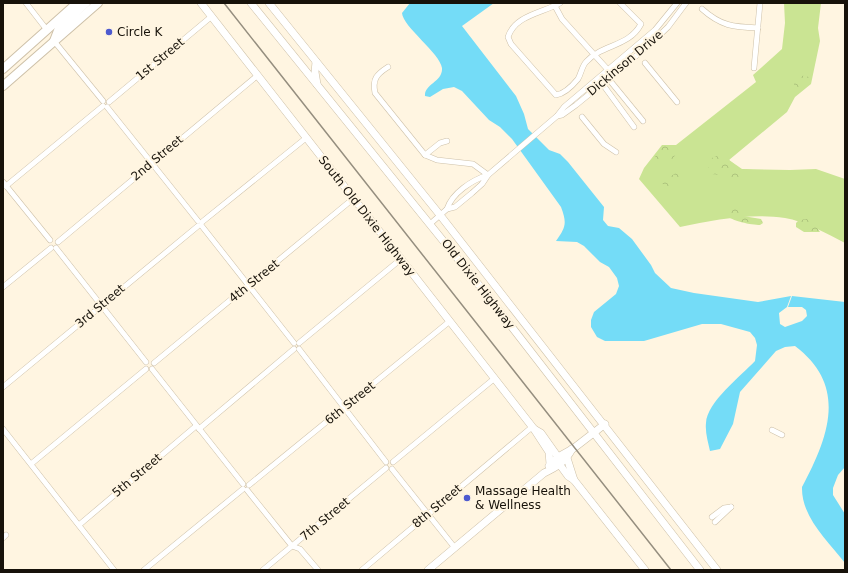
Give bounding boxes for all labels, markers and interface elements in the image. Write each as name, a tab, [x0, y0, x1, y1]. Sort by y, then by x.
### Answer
place label: Circle K	[117, 25, 164, 39]
marker: Circle K	[104, 27, 114, 37]
street label: Dickinson Drive	[584, 27, 666, 99]
street label: 1st Street	[133, 35, 187, 83]
street label: 2nd Street	[128, 132, 186, 184]
street label: South Old Dixie Highway	[316, 153, 418, 279]
street label: Old Dixie Highway	[439, 236, 517, 332]
street label: 4th Street	[226, 256, 282, 305]
street label: 3rd Street	[72, 281, 128, 331]
street label: 6th Street	[322, 378, 378, 427]
street label: 5th Street	[109, 450, 165, 500]
street label: 8th Street	[409, 481, 465, 531]
place label: Massage Health & Wellness	[475, 484, 571, 512]
marker: Massage Health & Wellness	[462, 493, 472, 503]
street label: 7th Street	[297, 494, 353, 544]

